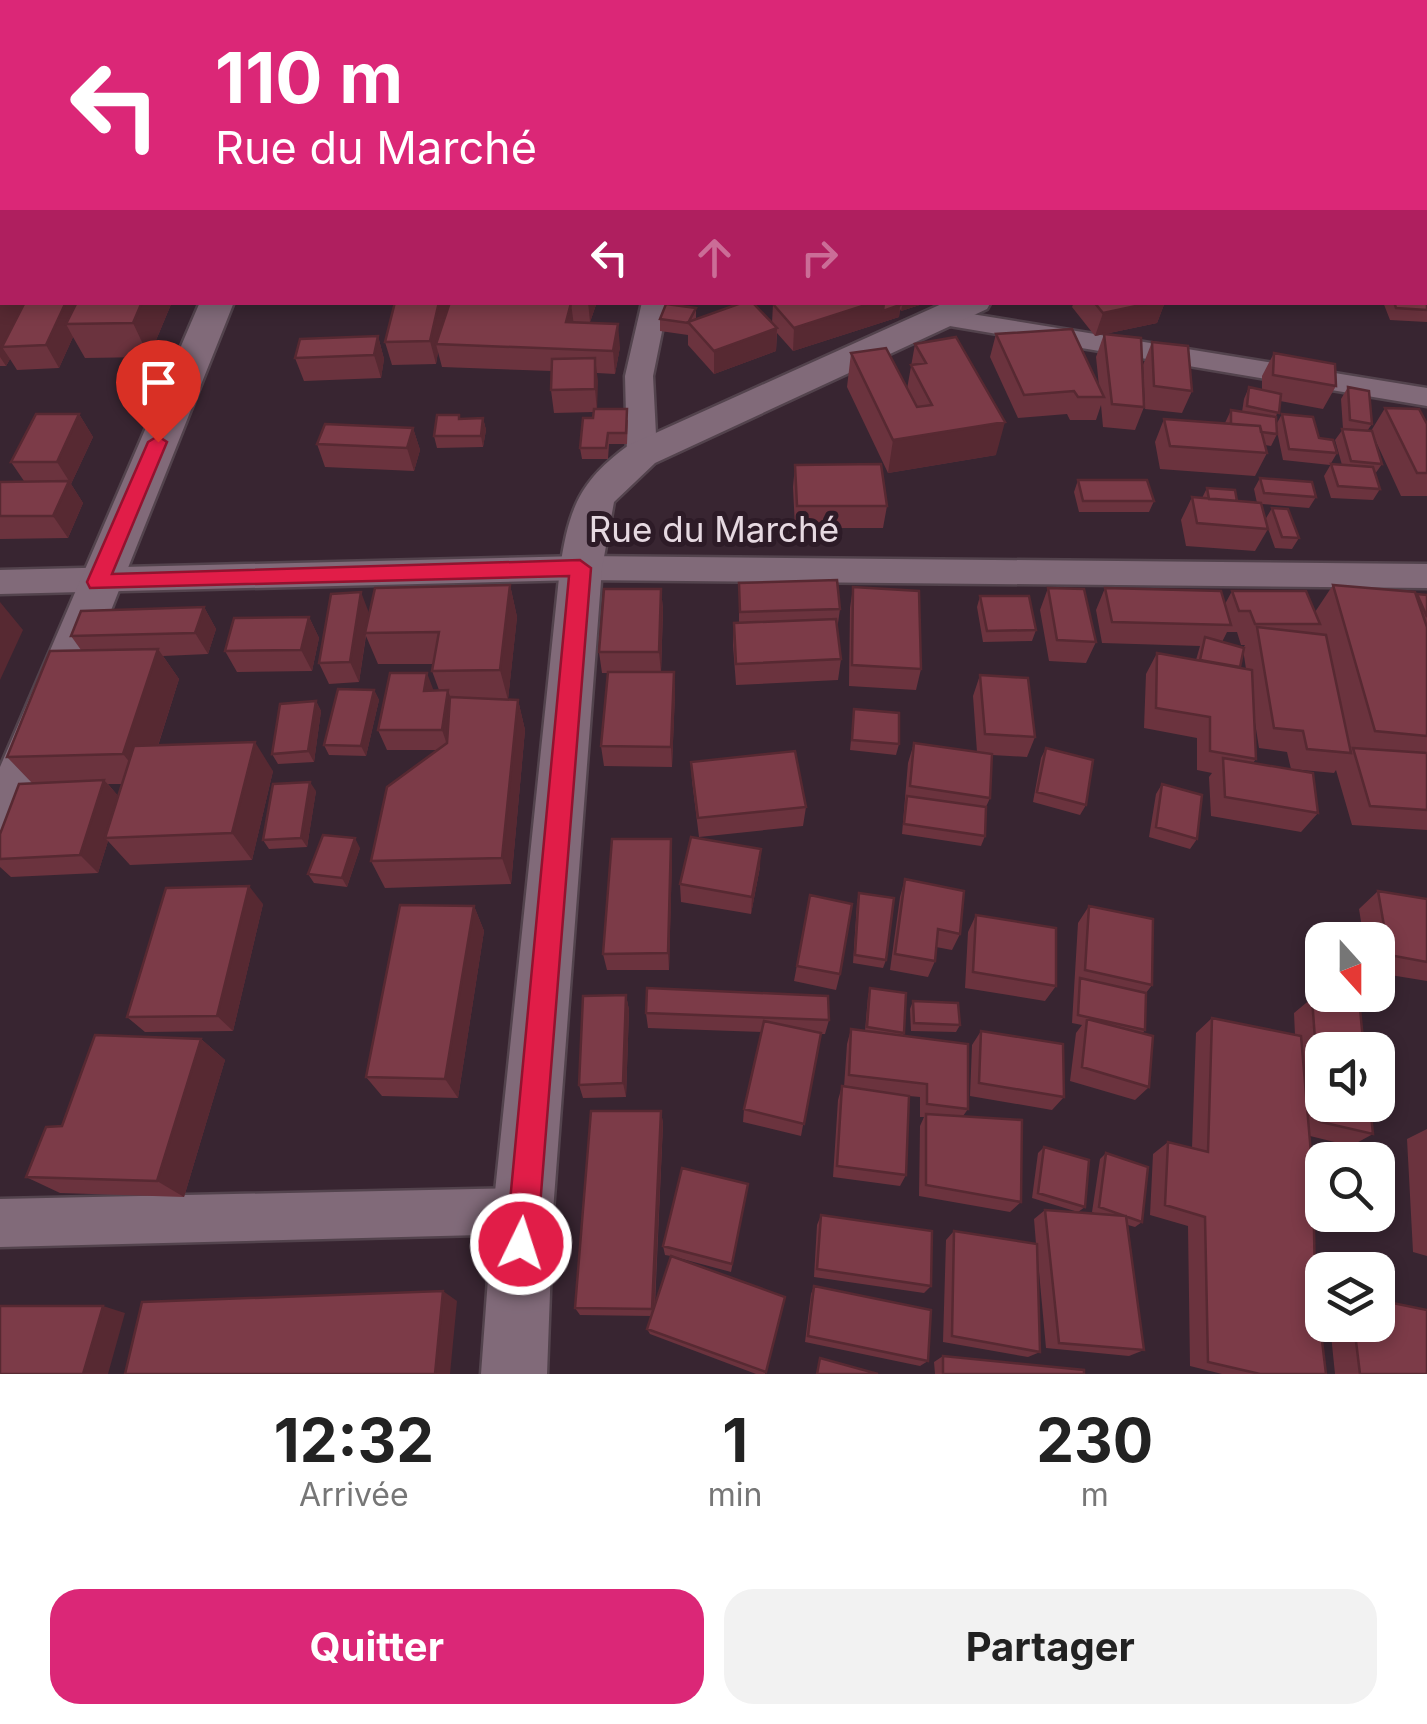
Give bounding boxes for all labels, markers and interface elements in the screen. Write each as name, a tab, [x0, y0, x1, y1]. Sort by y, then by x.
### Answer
text: 110 m	[215, 35, 403, 120]
icon: left	[50, 40, 180, 170]
text: Rue du Marché	[215, 120, 537, 175]
icon: left	[582, 230, 637, 285]
icon: ahead	[687, 230, 742, 285]
icon: right	[792, 230, 847, 285]
pin	[116, 340, 201, 443]
icon: arrive	[131, 355, 186, 410]
street label: Rue du Marché	[589, 508, 839, 550]
north arrow	[1305, 922, 1395, 1012]
map controls	[1305, 922, 1395, 1342]
button: sound	[1305, 1032, 1395, 1122]
button: search	[1305, 1142, 1395, 1232]
position arrow	[469, 1192, 573, 1296]
button: layers	[1305, 1252, 1395, 1342]
text: 12:32	[274, 1404, 434, 1476]
text: 1	[722, 1404, 748, 1476]
text: 230	[1036, 1404, 1153, 1476]
text: Arrivée	[299, 1475, 409, 1514]
text: min	[708, 1475, 762, 1514]
text: m	[1081, 1475, 1109, 1514]
button: Quitter	[50, 1589, 704, 1704]
button: Partager	[724, 1589, 1377, 1704]

